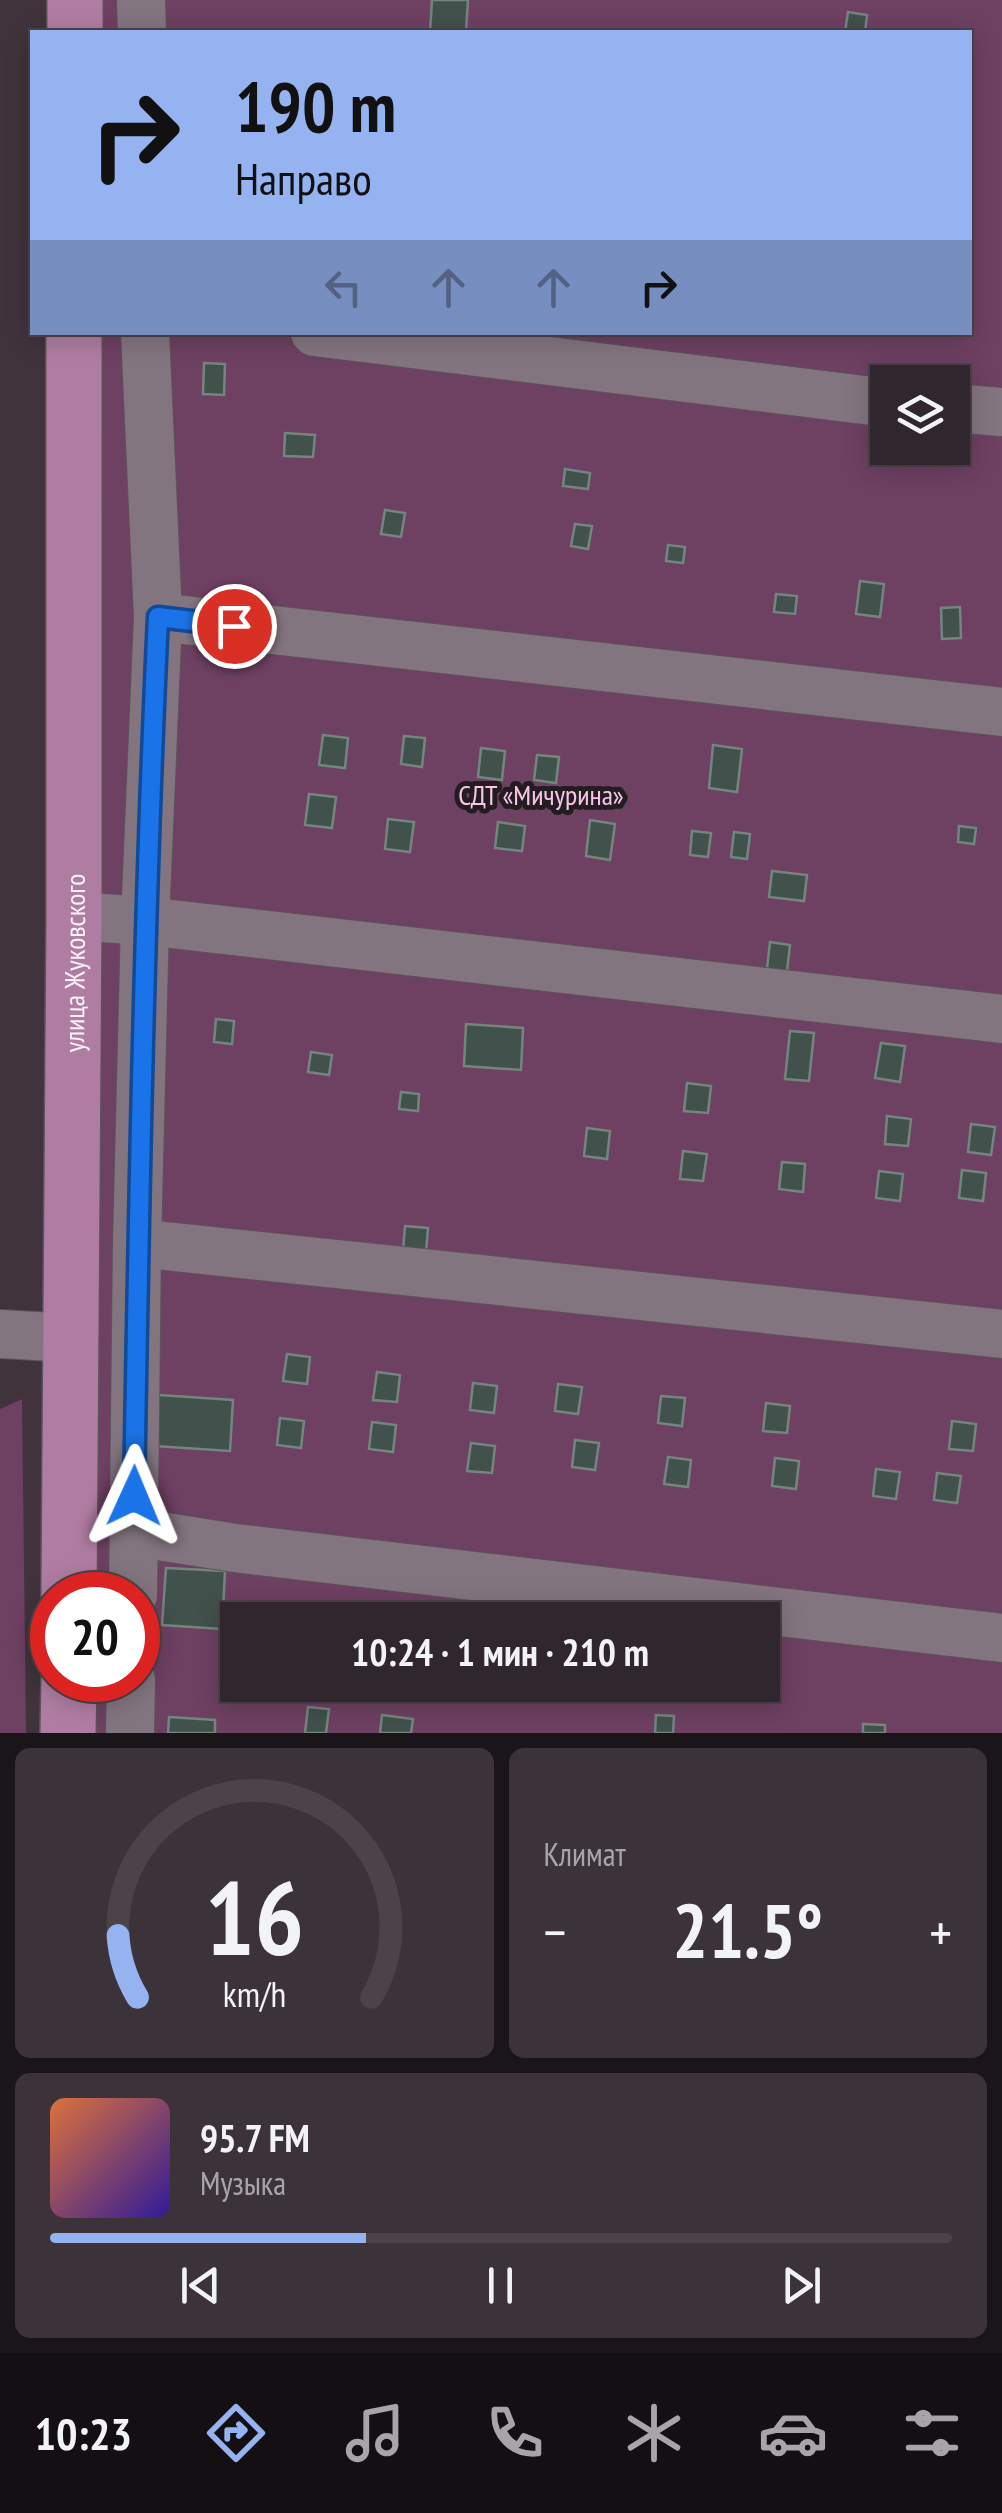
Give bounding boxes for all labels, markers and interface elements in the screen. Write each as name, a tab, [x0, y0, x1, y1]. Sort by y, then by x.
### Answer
text: 190 m	[235, 61, 396, 151]
icon: right	[70, 70, 200, 200]
text: Направо	[235, 149, 372, 207]
icon: left	[316, 260, 371, 315]
icon: ahead	[421, 260, 476, 315]
icon: ahead	[526, 260, 581, 315]
icon: right	[631, 260, 686, 315]
map controls	[870, 365, 970, 465]
button: layers	[870, 365, 970, 465]
pin	[192, 584, 277, 669]
icon: arrive	[207, 599, 262, 654]
park label: СДТ «Мичурина»	[458, 776, 624, 813]
street label: улица Жуковского	[54, 874, 93, 1053]
position arrow	[82, 1444, 186, 1548]
speed limit sign: 20	[30, 1572, 160, 1702]
text: 10:24 · 1 мин · 210 m	[351, 1627, 649, 1676]
text: Климат	[544, 1833, 626, 1875]
text: 16	[205, 1849, 304, 1984]
text: 21.5°	[672, 1882, 823, 1979]
text: −	[544, 1896, 566, 1967]
text: +	[929, 1896, 952, 1967]
text: km/h	[223, 1971, 286, 2017]
text: 95.7 FM	[200, 2113, 310, 2162]
text: Музыка	[200, 2162, 286, 2204]
icon: previous	[173, 2258, 228, 2313]
icon: pause	[473, 2258, 528, 2313]
icon: next	[774, 2258, 829, 2313]
icon: directions	[201, 2398, 271, 2468]
icon: music	[340, 2398, 410, 2468]
icon: phone	[480, 2398, 550, 2468]
icon: climate	[619, 2398, 689, 2468]
icon: car	[758, 2398, 828, 2468]
icon: filters	[897, 2398, 967, 2468]
text: 10:23	[35, 2404, 132, 2462]

